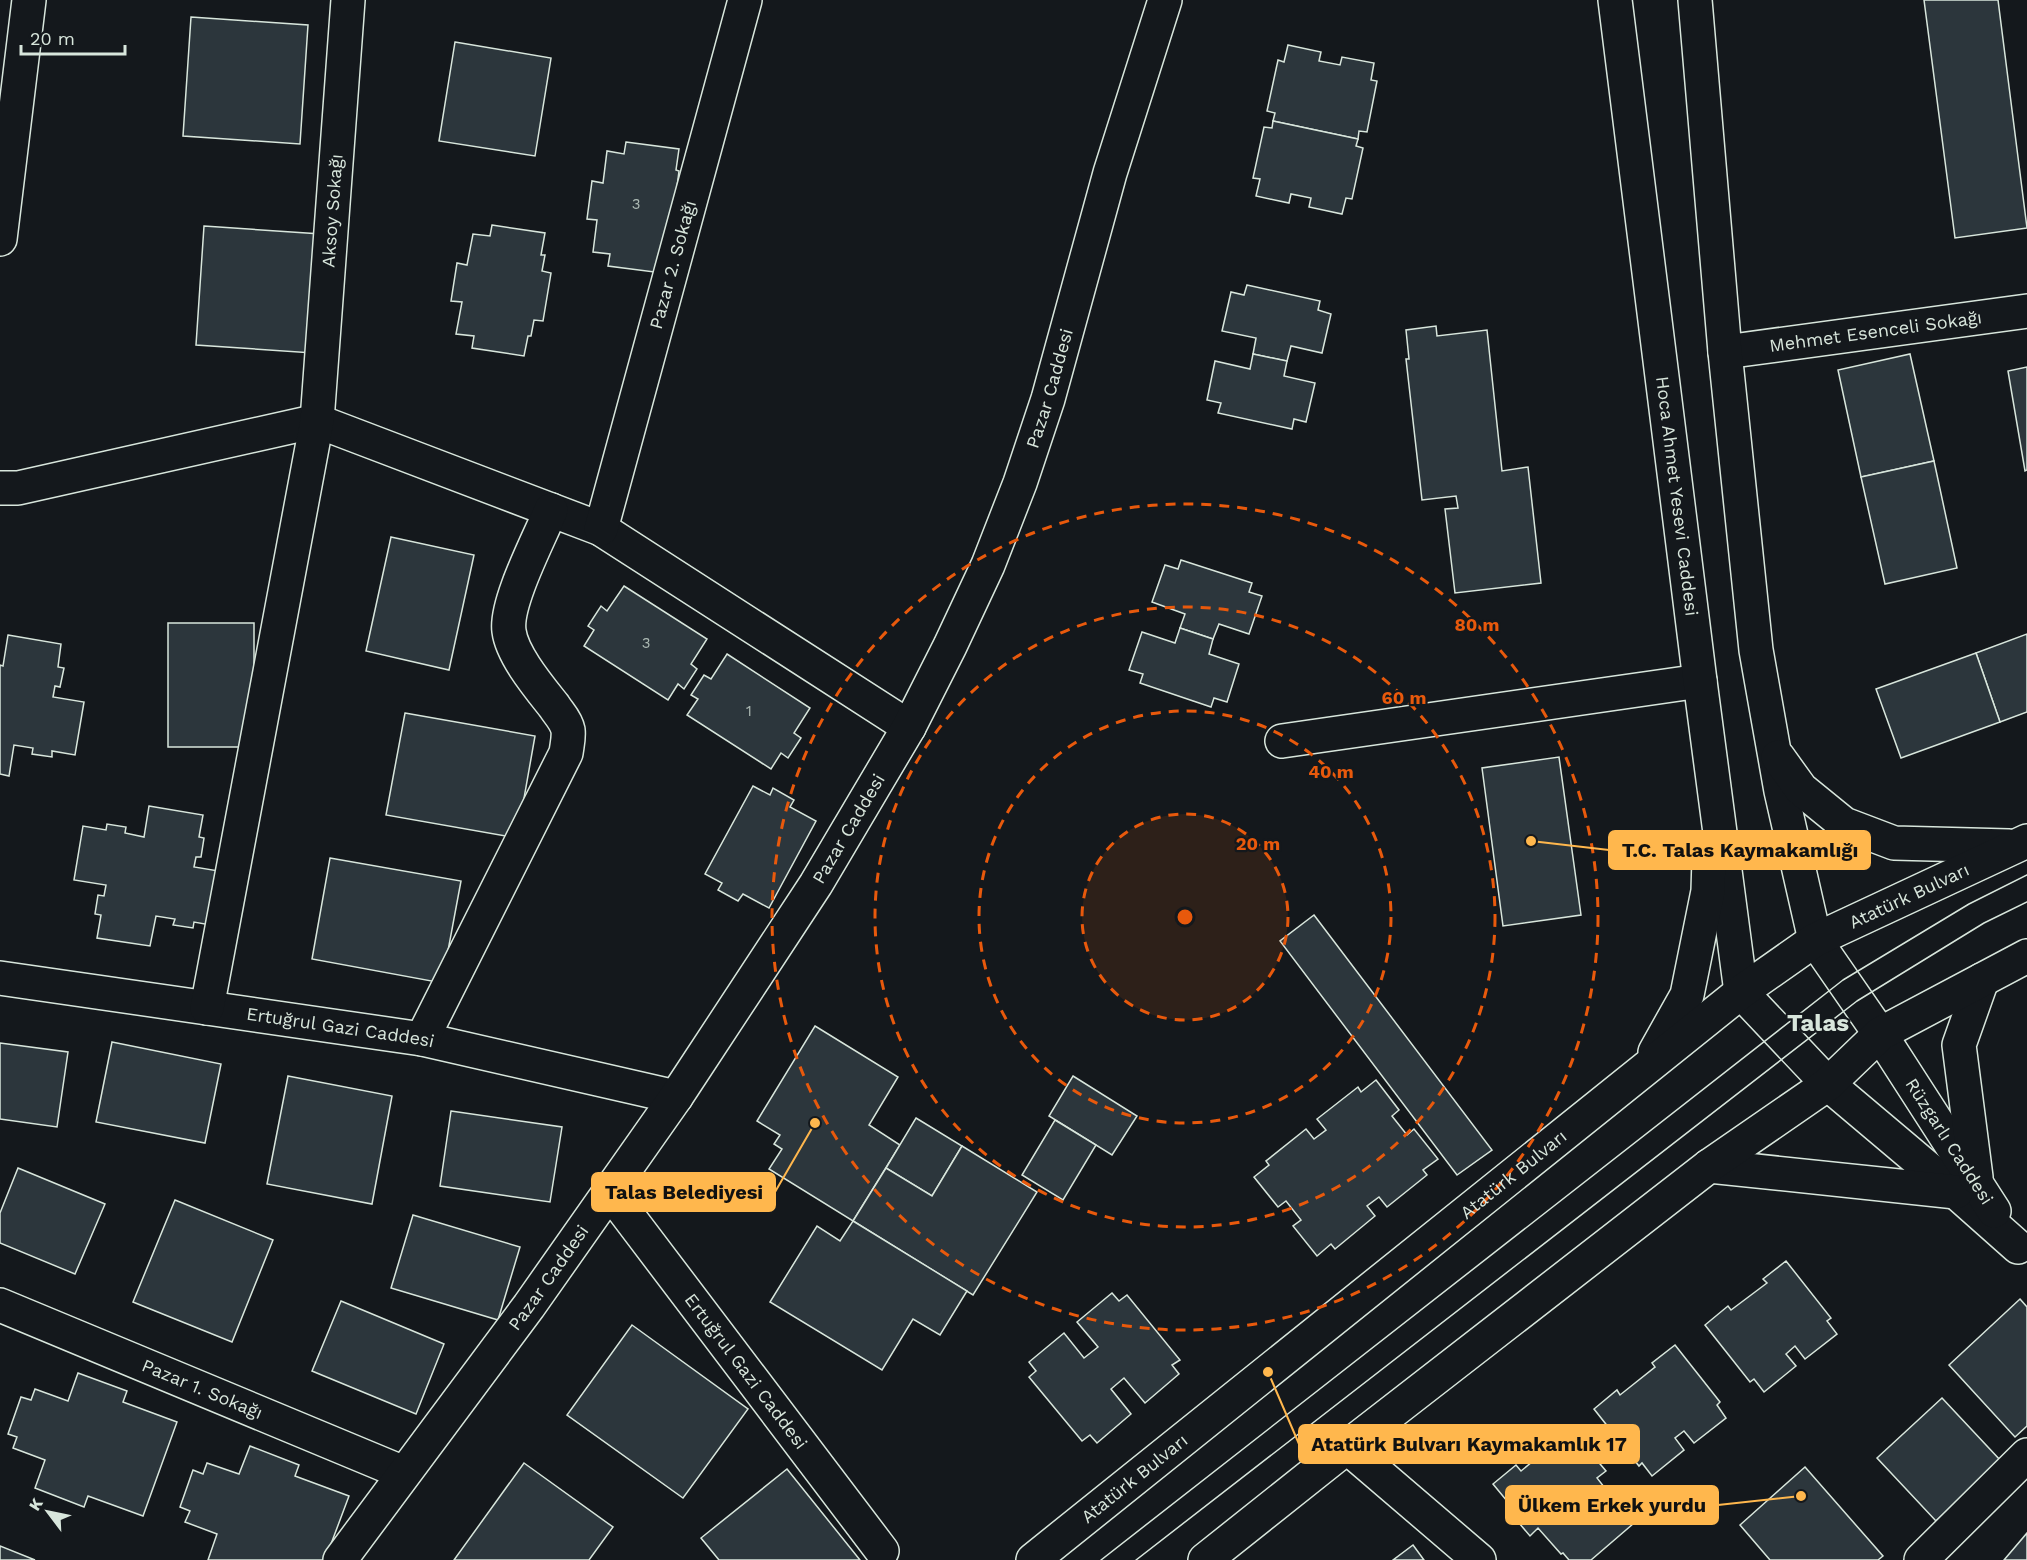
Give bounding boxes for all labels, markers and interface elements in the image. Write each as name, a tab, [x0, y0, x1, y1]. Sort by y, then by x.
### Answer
scale bar	[21, 18, 124, 56]
text: 20 m	[30, 28, 75, 49]
street label: Aksoy Sokağı	[317, 153, 347, 268]
house number: 3	[632, 195, 640, 213]
street label: Pazar 2. Sokağı	[645, 198, 700, 331]
street label: Mehmet Esenceli Sokağı	[1768, 306, 1983, 356]
street label: Pazar Caddesi	[1021, 326, 1077, 451]
street label: Hoca Ahmet Yesevi Caddesi	[1652, 375, 1703, 617]
text: 80 m	[1455, 614, 1499, 635]
house number: 3	[642, 634, 650, 652]
text: 60 m	[1382, 687, 1426, 708]
house number: 1	[746, 702, 752, 720]
text: 40 m	[1308, 761, 1354, 782]
street label: Pazar Caddesi	[808, 770, 889, 887]
callout: T.C. Talas Kaymakamlığı	[1609, 831, 1870, 869]
text: 20 m	[1236, 833, 1280, 854]
text: T.C. Talas Kaymakamlığı	[1622, 838, 1858, 862]
street label: Atatürk Bulvarı	[1846, 859, 1972, 933]
centre of rings	[1175, 907, 1195, 927]
street label: Ertuğrul Gazi Caddesi	[245, 1003, 437, 1052]
district label: Talas	[1787, 1009, 1849, 1037]
street label: Rüzgarlı Caddesi	[1901, 1074, 1998, 1208]
street label: Atatürk Bulvarı	[1456, 1125, 1570, 1223]
callout: Talas Belediyesi	[592, 1173, 775, 1211]
text: Talas Belediyesi	[605, 1180, 763, 1204]
street label: Pazar Caddesi	[504, 1221, 593, 1334]
street label: Ertuğrul Gazi Caddesi	[681, 1289, 812, 1453]
street label: Pazar 1. Sokağı	[139, 1354, 266, 1423]
callout: Atatürk Bulvarı Kaymakamlık 17	[1299, 1425, 1639, 1463]
street label: Atatürk Bulvarı	[1077, 1429, 1191, 1527]
text: Atatürk Bulvarı Kaymakamlık 17	[1311, 1432, 1627, 1456]
north arrow	[18, 1482, 78, 1542]
callout: Ülkem Erkek yurdu	[1506, 1486, 1718, 1524]
text: Ülkem Erkek yurdu	[1518, 1493, 1706, 1517]
text: K	[25, 1495, 47, 1514]

